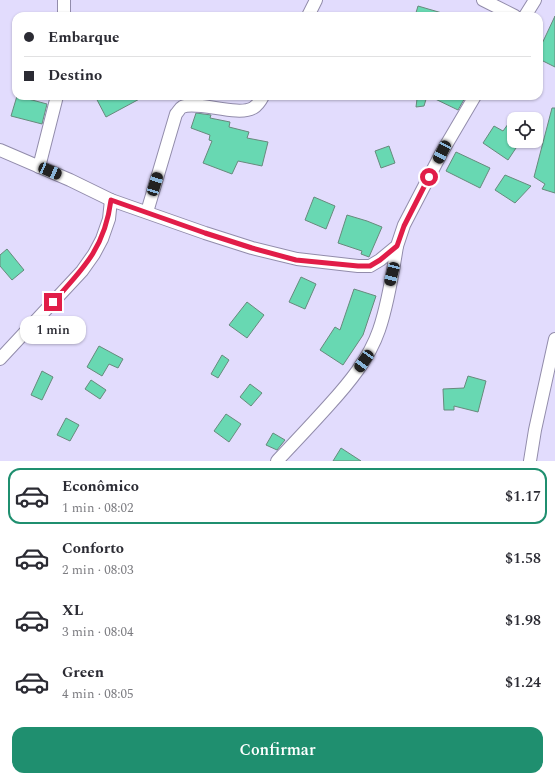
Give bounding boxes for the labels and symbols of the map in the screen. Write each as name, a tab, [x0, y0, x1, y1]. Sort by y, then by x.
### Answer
car	[431, 139, 453, 165]
car	[37, 161, 63, 181]
route start	[420, 168, 438, 186]
car	[146, 171, 164, 197]
car	[383, 261, 401, 287]
route end	[44, 293, 62, 311]
callout: 1 min	[20, 316, 86, 344]
car	[352, 348, 376, 374]

